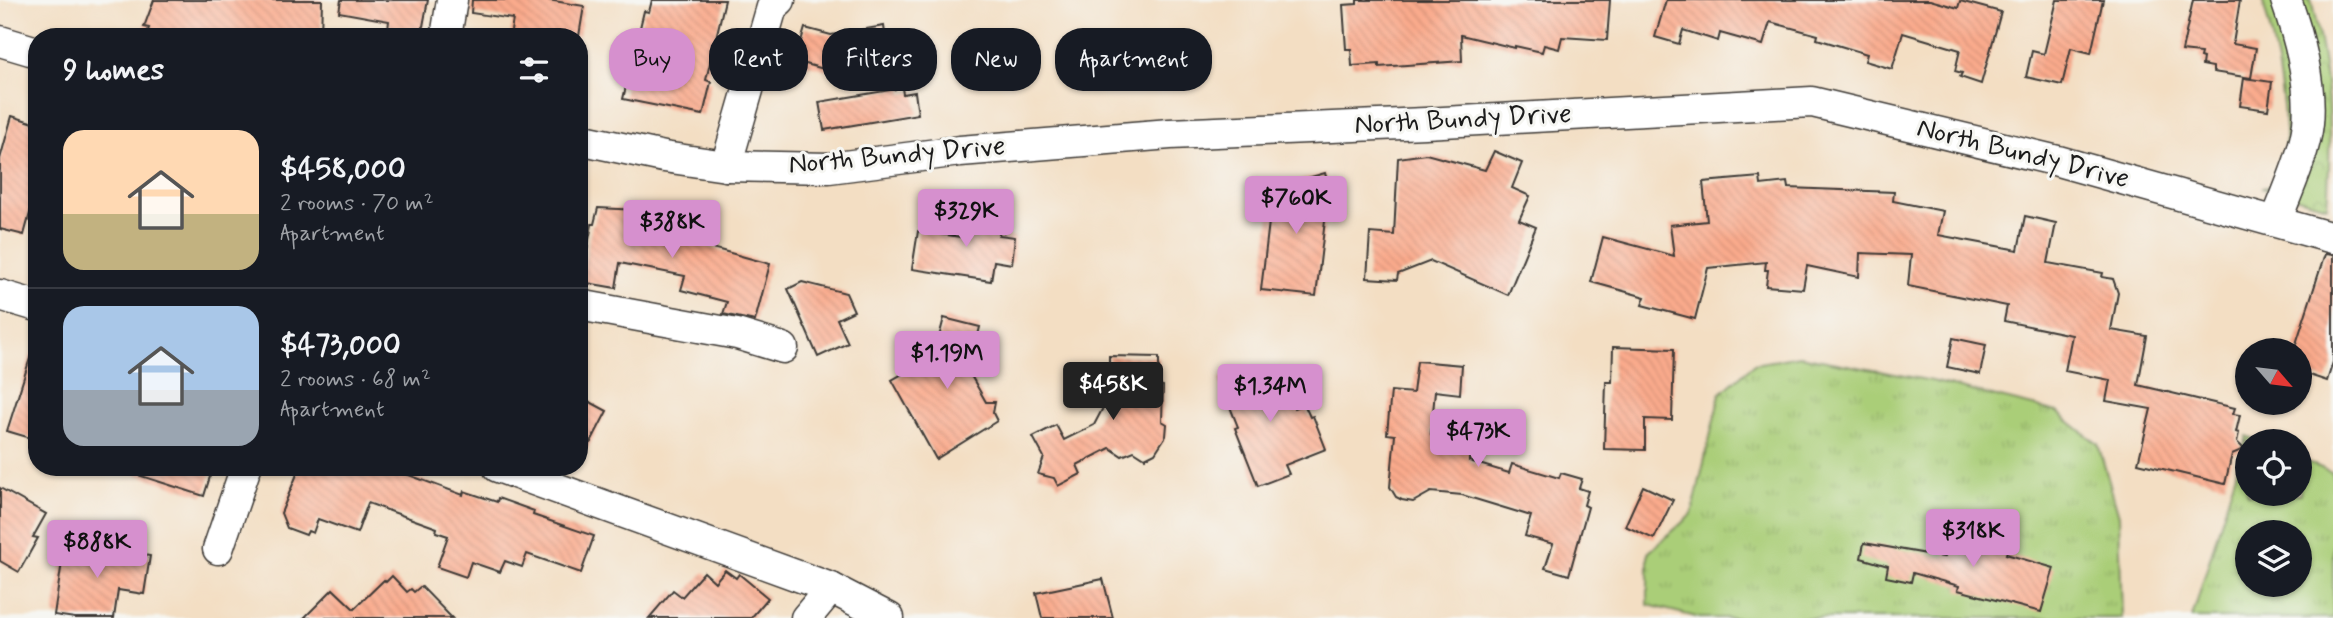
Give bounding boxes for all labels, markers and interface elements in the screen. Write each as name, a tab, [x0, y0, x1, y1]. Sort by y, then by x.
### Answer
chip: Buy	[609, 28, 695, 91]
chip: Rent	[709, 28, 808, 91]
chip: Filters	[822, 28, 937, 91]
chip: New	[951, 28, 1041, 91]
chip: Apartment	[1055, 28, 1212, 91]
text: 9 homes	[63, 51, 164, 90]
icon: filters	[515, 51, 553, 89]
street label: North Bundy Drive	[1353, 96, 1573, 144]
street label: North Bundy Drive	[1913, 110, 2133, 198]
street label: North Bundy Drive	[787, 128, 1007, 184]
text: $458,000	[280, 150, 406, 189]
icon: home	[119, 158, 203, 242]
pin: $760K	[1247, 176, 1345, 236]
text: $760K	[1261, 184, 1331, 214]
text: 2 rooms · 70 m²	[280, 189, 434, 219]
pin: $329K	[917, 190, 1015, 249]
text: $329K	[934, 197, 998, 227]
pin: $388K	[623, 201, 721, 260]
text: $388K	[639, 208, 705, 238]
text: Apartment	[280, 219, 385, 249]
text: $473,000	[280, 326, 401, 365]
pin: $1.19M	[890, 332, 1004, 391]
icon: home	[119, 334, 203, 418]
north arrow	[2235, 338, 2312, 415]
map controls	[2235, 338, 2312, 597]
text: $1.19M	[911, 339, 983, 369]
pin: $458K	[1064, 362, 1162, 422]
pin: $1.34M	[1213, 364, 1327, 424]
text: 2 rooms · 68 m²	[280, 365, 431, 395]
text: $458K	[1079, 370, 1147, 400]
text: $1.34M	[1233, 372, 1307, 402]
text: Apartment	[280, 395, 385, 425]
pin: $473K	[1429, 410, 1527, 469]
text: $473K	[1446, 417, 1510, 447]
button: locate	[2235, 429, 2312, 506]
pin: $318K	[1924, 510, 2022, 569]
text: $318K	[1942, 517, 2004, 547]
pin: $888K	[48, 520, 146, 580]
button: layers	[2235, 520, 2312, 597]
text: $888K	[63, 528, 131, 558]

